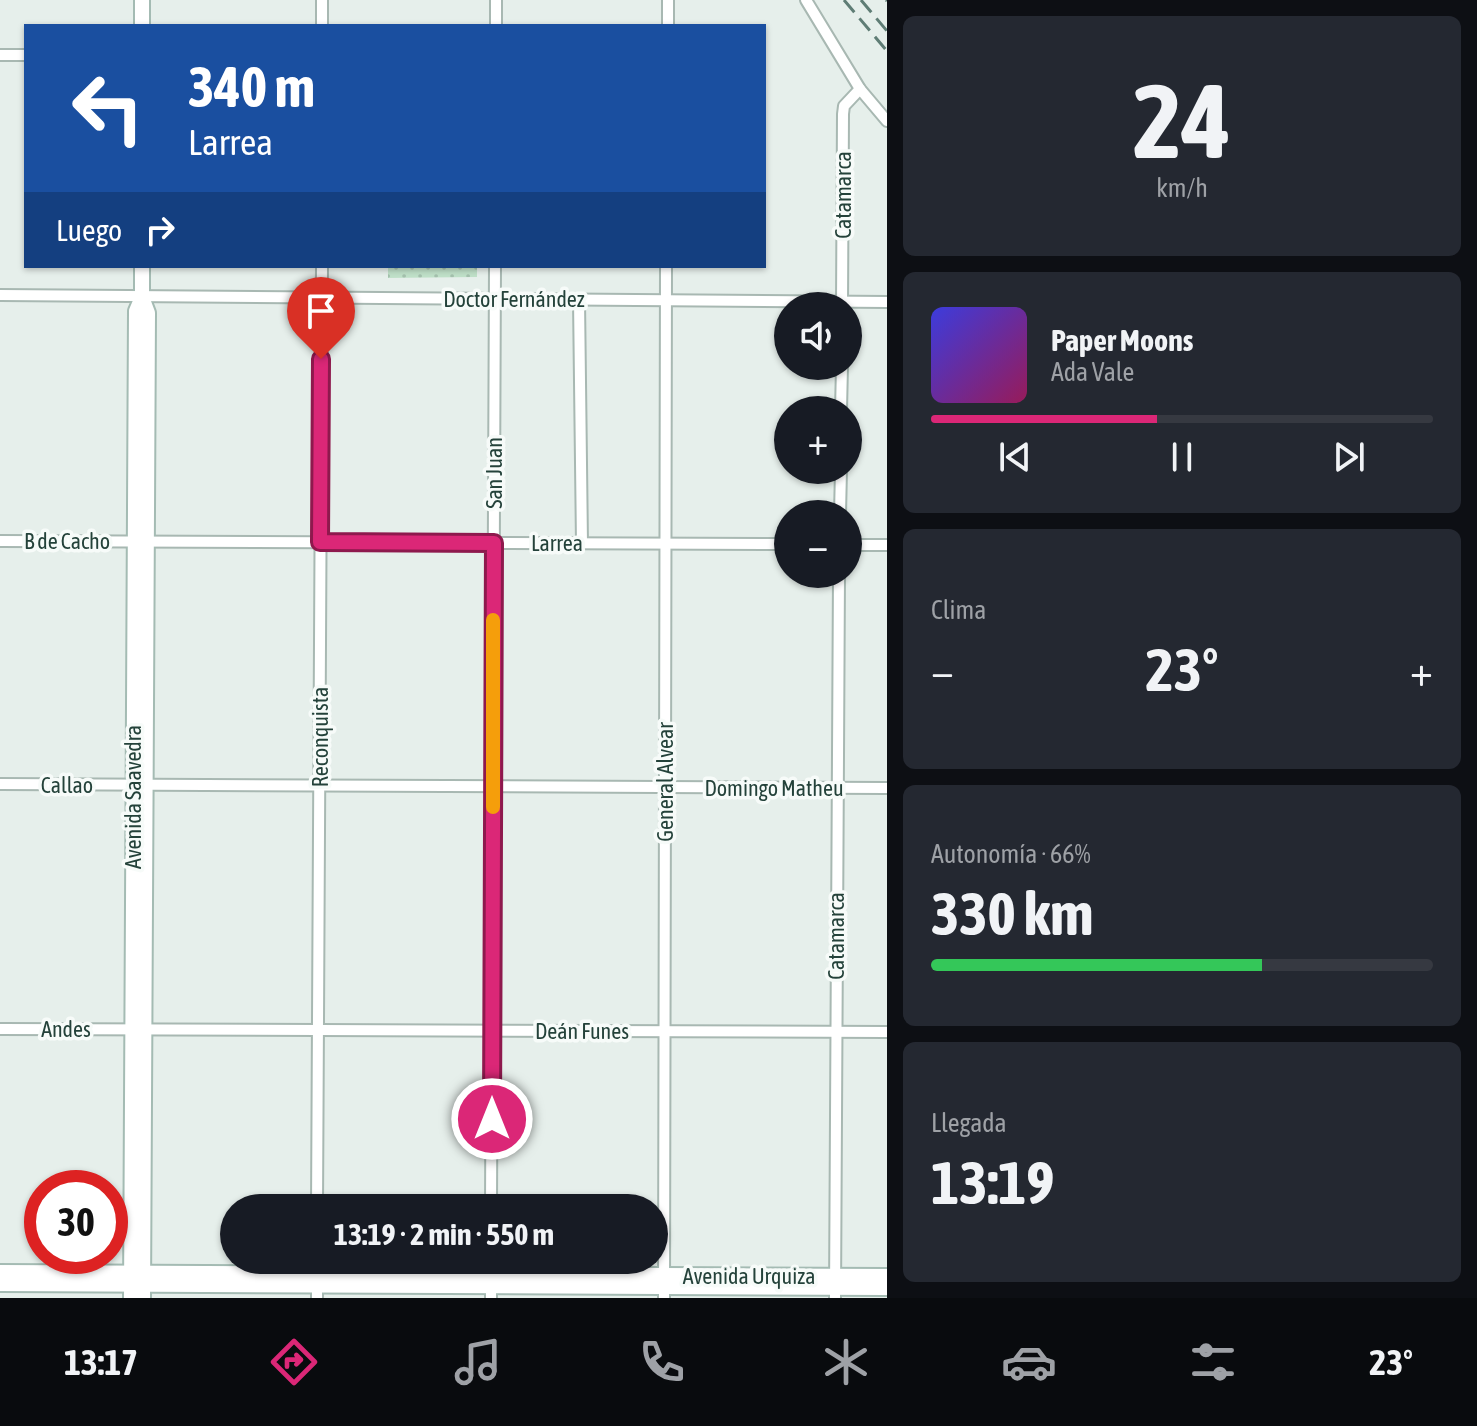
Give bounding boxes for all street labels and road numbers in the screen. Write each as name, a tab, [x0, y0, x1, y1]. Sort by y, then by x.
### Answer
street label: Catamarca	[830, 151, 856, 239]
street label: Doctor Fernández	[443, 286, 585, 312]
street label: San Juan	[481, 437, 507, 509]
street label: B de Cacho	[24, 528, 110, 554]
street label: Larrea	[531, 530, 583, 556]
street label: Reconquista	[307, 687, 333, 787]
street label: General Alvear	[652, 722, 678, 842]
street label: Avenida Saavedra	[120, 725, 146, 869]
street label: Callao	[41, 772, 93, 798]
street label: Domingo Matheu	[704, 775, 844, 801]
street label: Catamarca	[823, 892, 849, 980]
street label: Andes	[41, 1016, 91, 1042]
street label: Deán Funes	[535, 1018, 629, 1044]
street label: Avenida Urquiza	[683, 1263, 815, 1289]

